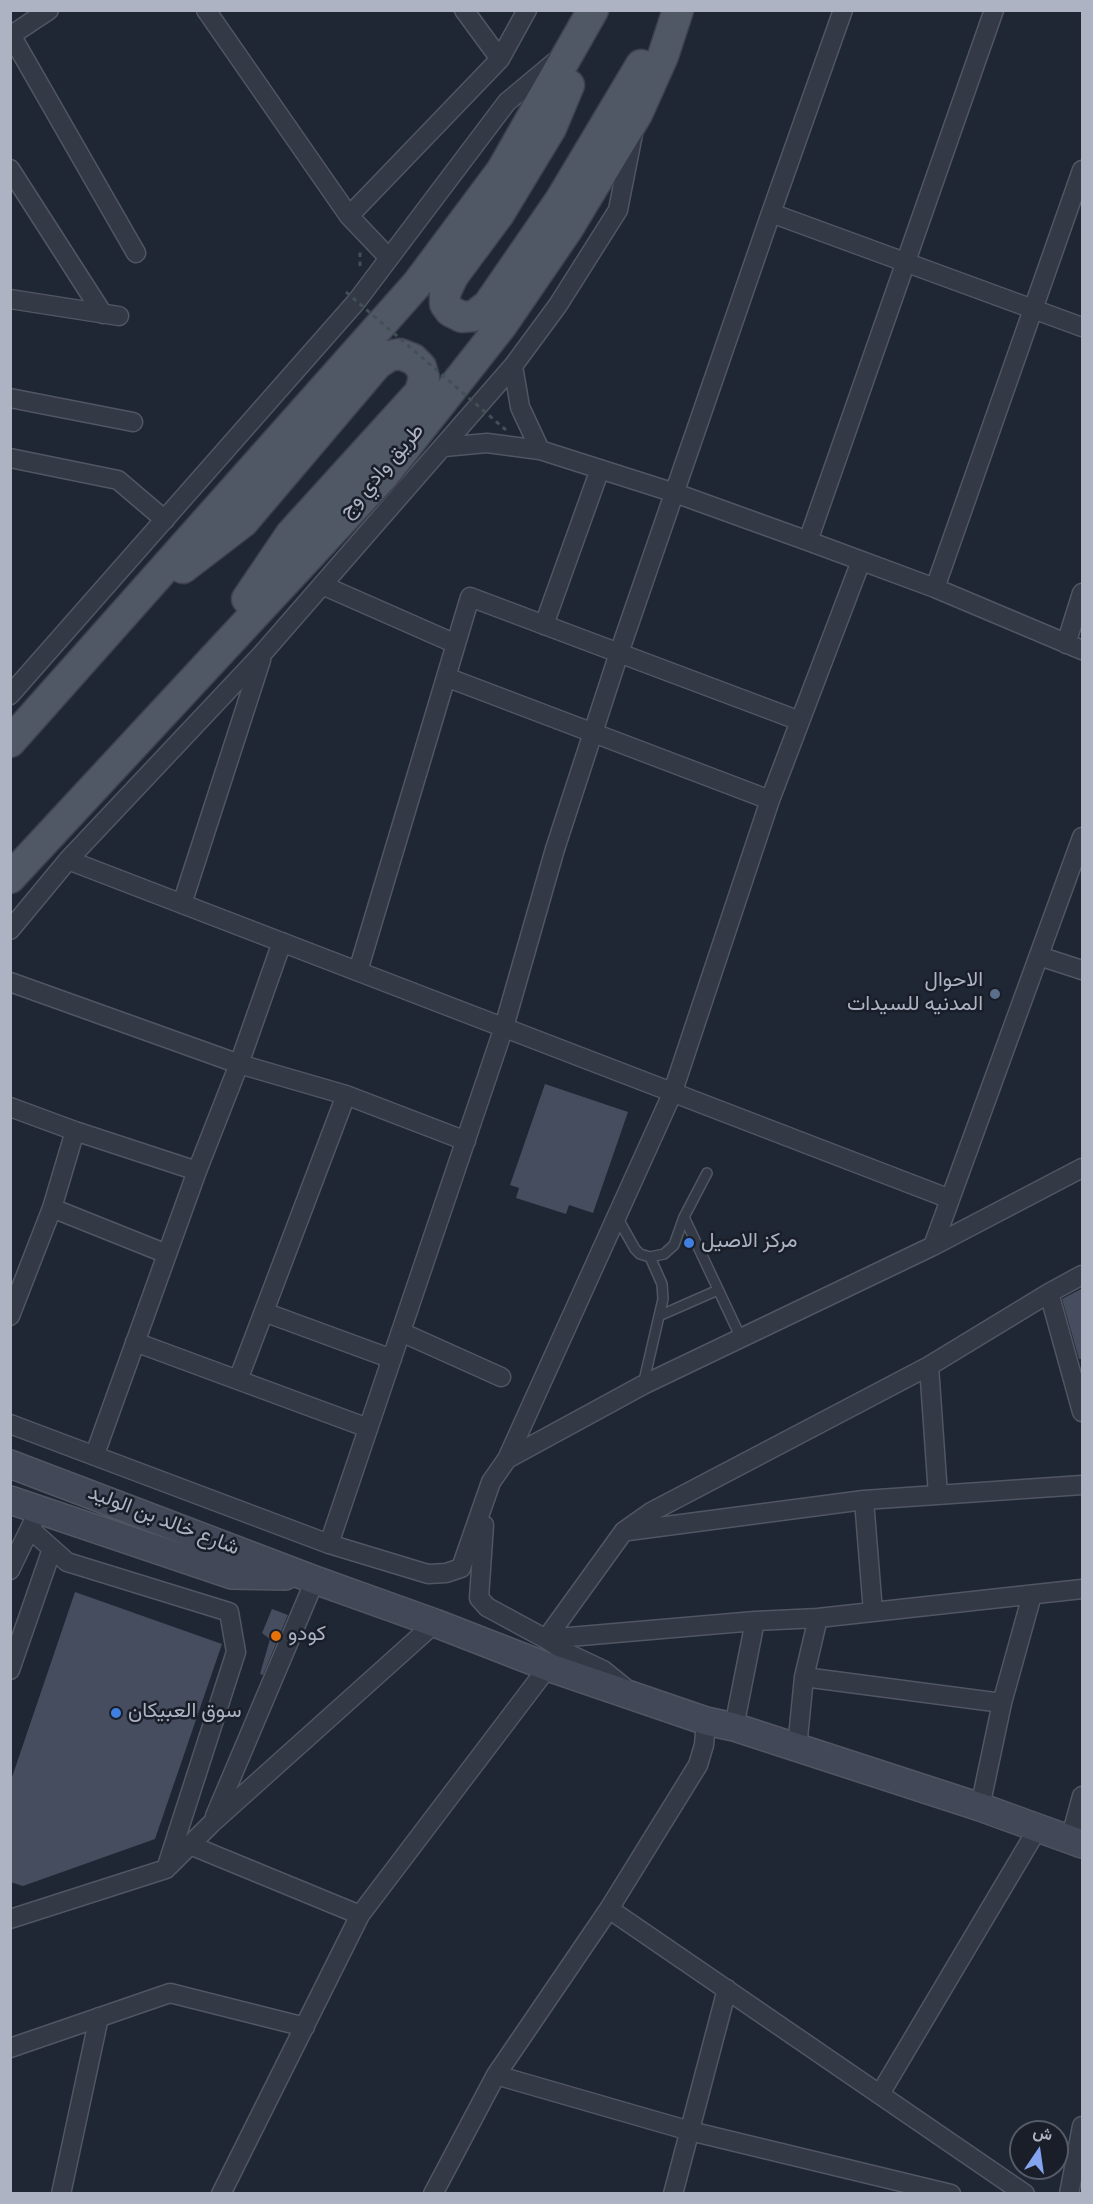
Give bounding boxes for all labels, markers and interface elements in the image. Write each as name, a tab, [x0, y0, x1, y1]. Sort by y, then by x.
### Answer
street label: طريق وادي وج	[335, 420, 431, 524]
place label: الاحوال المدنيه للسيدات	[847, 969, 983, 1019]
marker: الاحوال المدنيه للسيدات	[988, 987, 1002, 1001]
place label: مركز الاصيل	[701, 1230, 798, 1256]
marker: مركز الاصيل	[682, 1236, 696, 1250]
street label: شارع خالد بن الوليد	[84, 1482, 242, 1562]
place label: كودو	[288, 1623, 326, 1649]
marker: كودو	[269, 1629, 283, 1643]
place label: سوق العبيكان	[128, 1700, 242, 1726]
marker: سوق العبيكان	[109, 1706, 123, 1720]
north arrow	[1009, 2120, 1069, 2180]
text: ش	[1031, 2123, 1054, 2146]

